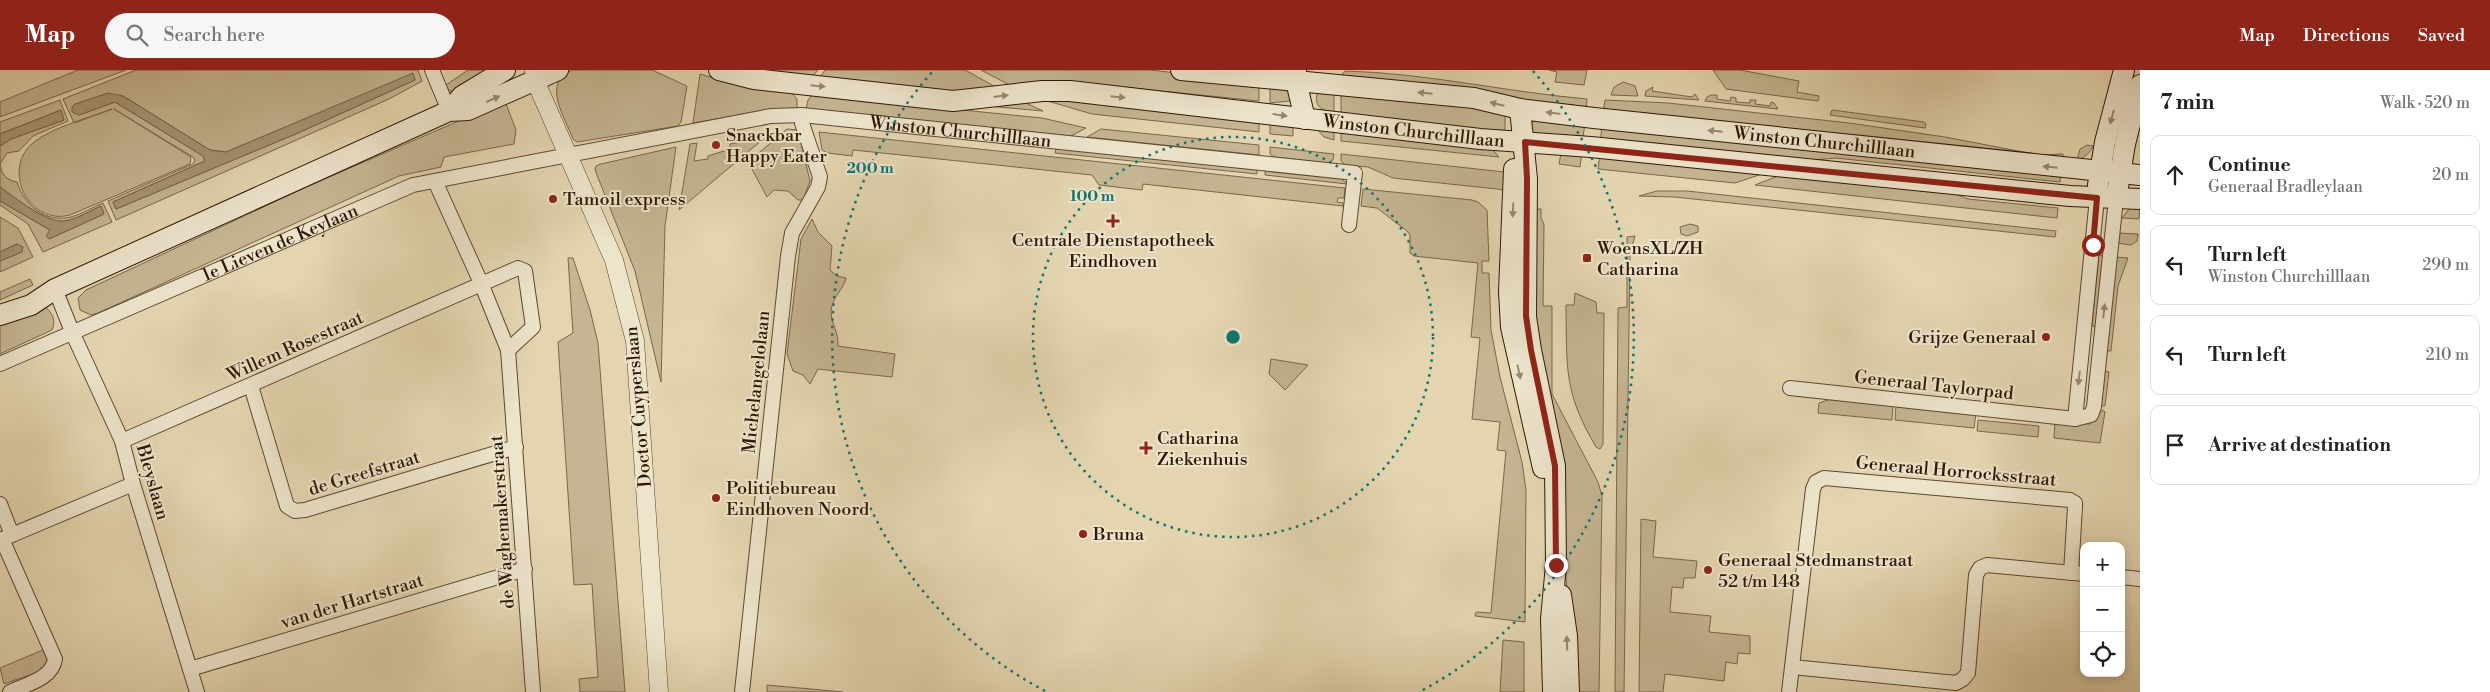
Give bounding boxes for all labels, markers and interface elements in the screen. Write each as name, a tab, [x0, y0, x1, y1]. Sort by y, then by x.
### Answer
search box	[105, 13, 455, 58]
text: Map	[25, 20, 75, 50]
icon: search	[123, 21, 151, 49]
text: Search here	[163, 23, 265, 47]
text: Map	[2239, 24, 2275, 47]
text: Directions	[2303, 24, 2390, 47]
text: Saved	[2418, 24, 2465, 47]
one-way arrow	[811, 82, 827, 90]
one-way arrow	[1417, 89, 1433, 97]
text: 7 min	[2160, 90, 2214, 116]
one-way arrow	[993, 92, 1009, 100]
one-way arrow	[1111, 93, 1127, 101]
text: Walk · 520 m	[2380, 93, 2470, 113]
one-way arrow	[486, 94, 500, 102]
one-way arrow	[1489, 99, 1504, 107]
one-way arrow	[1545, 109, 1561, 117]
street label: Winston Churchilllaan	[1321, 110, 1506, 153]
one-way arrow	[2108, 110, 2116, 125]
street label: Winston Churchilllaan	[867, 111, 1053, 153]
one-way arrow	[1272, 112, 1288, 120]
street label: Winston Churchilllaan	[1731, 122, 1917, 164]
place label: Snackbar Happy Eater	[726, 124, 827, 168]
one-way arrow	[1706, 127, 1722, 135]
marker: Snackbar Happy Eater	[710, 139, 722, 151]
text: Continue	[2208, 153, 2291, 177]
text: 200 m	[846, 159, 894, 178]
icon: ahead	[2161, 161, 2189, 189]
one-way arrow	[2042, 163, 2058, 171]
text: 20 m	[2432, 165, 2469, 185]
text: Generaal Bradleylaan	[2208, 177, 2363, 197]
text: 100 m	[1070, 187, 1115, 206]
place label: Tamoil express	[563, 188, 686, 211]
marker: Tamoil express	[547, 193, 559, 205]
street label: 1e Lieven de Keylaan	[198, 199, 362, 287]
one-way arrow	[1508, 202, 1516, 218]
marker: Centrale Dienstapotheek Eindhoven	[1107, 215, 1119, 227]
place label: Centrale Dienstapotheek Eindhoven	[1012, 229, 1216, 273]
route start	[2082, 234, 2105, 257]
place label: WoensXL/ZH Catharina	[1596, 237, 1704, 281]
text: Turn left	[2208, 243, 2287, 267]
icon: left	[2161, 251, 2189, 279]
marker: WoensXL/ZH Catharina	[1581, 252, 1593, 264]
text: 290 m	[2422, 255, 2469, 275]
text: Winston Churchilllaan	[2208, 267, 2370, 287]
one-way arrow	[2100, 303, 2108, 319]
street label: Willem Rosestraat	[223, 306, 368, 387]
street label: Michelangelolaan	[738, 309, 775, 455]
street label: Doctor Cuyperslaan	[620, 325, 657, 489]
place label: Grijze Generaal	[1908, 326, 2037, 349]
centre of rings	[1224, 328, 1242, 346]
marker: Grijze Generaal	[2040, 331, 2052, 343]
icon: left	[2161, 341, 2189, 369]
text: Turn left	[2208, 343, 2287, 367]
text: 210 m	[2425, 345, 2469, 365]
one-way arrow	[1516, 364, 1524, 380]
street label: Generaal Taylorpad	[1853, 366, 2015, 405]
one-way arrow	[2075, 370, 2083, 386]
place label: Catharina Ziekenhuis	[1157, 427, 1248, 471]
icon: arrive	[2161, 431, 2189, 459]
text: Arrive at destination	[2208, 433, 2391, 457]
street label: de Waghemakerstraat	[485, 434, 520, 610]
street label: Bleyslaan	[130, 441, 174, 523]
marker: Catharina Ziekenhuis	[1139, 441, 1153, 455]
street label: de Greefstraat	[306, 445, 423, 501]
street label: Generaal Horrocksstraat	[1855, 451, 2058, 492]
place label: Politiebureau Eindhoven Noord	[726, 477, 870, 521]
marker: Politiebureau Eindhoven Noord	[710, 492, 722, 504]
place label: Bruna	[1092, 523, 1145, 546]
marker: Bruna	[1077, 528, 1089, 540]
map controls	[2080, 542, 2125, 677]
button: +	[2080, 542, 2125, 587]
place label: Generaal Stedmanstraat 52 t/m 148	[1718, 549, 1914, 593]
route end	[1545, 554, 1568, 577]
marker: Generaal Stedmanstraat 52 t/m 148	[1702, 564, 1714, 576]
street label: van der Hartstraat	[277, 569, 427, 634]
button: −	[2080, 587, 2125, 632]
button: locate	[2080, 632, 2125, 677]
one-way arrow	[1563, 635, 1571, 651]

